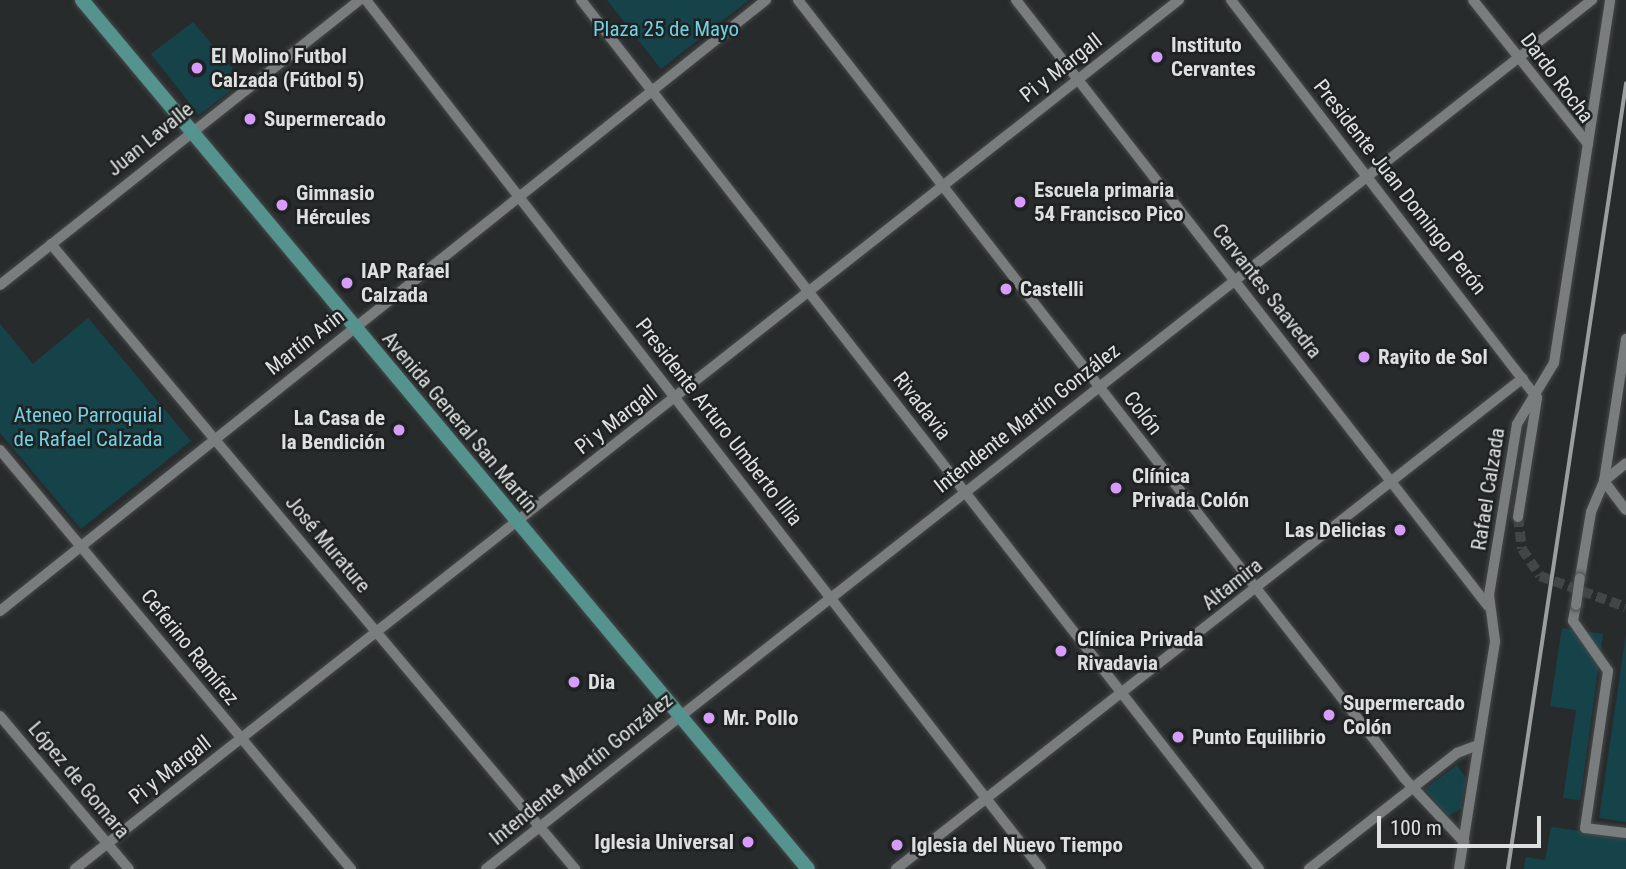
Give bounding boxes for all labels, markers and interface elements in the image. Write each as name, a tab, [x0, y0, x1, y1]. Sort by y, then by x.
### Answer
park label: Plaza 25 de Mayo	[593, 16, 739, 42]
street label: Pi y Margall	[1015, 28, 1107, 108]
street label: Dardo Rocha	[1515, 28, 1599, 128]
place label: Instituto Cervantes	[1171, 32, 1256, 82]
place label: El Molino Futbol Calzada (Fútbol 5)	[211, 43, 364, 93]
marker: Instituto Cervantes	[1149, 49, 1165, 65]
marker: El Molino Futbol Calzada (Fútbol 5)	[189, 60, 205, 76]
street label: Presidente Juan Domingo Perón	[1308, 74, 1492, 300]
street label: Juan Lavalle	[102, 97, 198, 181]
place label: Supermercado	[264, 106, 386, 132]
marker: Supermercado	[242, 111, 258, 127]
place label: Escuela primaria 54 Francisco Pico	[1034, 177, 1183, 227]
place label: Gimnasio Hércules	[296, 180, 375, 230]
marker: Escuela primaria 54 Francisco Pico	[1012, 194, 1028, 210]
marker: Gimnasio Hércules	[274, 197, 290, 213]
street label: Cervantes Saavedra	[1207, 219, 1327, 363]
place label: IAP Rafael Calzada	[361, 258, 450, 308]
marker: IAP Rafael Calzada	[339, 275, 355, 291]
place label: Castelli	[1020, 276, 1084, 302]
marker: Castelli	[998, 281, 1014, 297]
street label: Martín Arin	[261, 304, 349, 380]
street label: Presidente Arturo Umberto Illia	[630, 313, 808, 531]
street label: Avenida General San Martín	[377, 326, 543, 518]
street label: Intendente Martín González	[929, 338, 1125, 498]
place label: Rayito de Sol	[1378, 344, 1488, 370]
marker: Rayito de Sol	[1356, 349, 1372, 365]
street label: Rivadavia	[888, 367, 956, 445]
street label: Pi y Margall	[570, 380, 662, 460]
street label: Colón	[1118, 386, 1168, 440]
park label: Ateneo Parroquial de Rafael Calzada	[13, 402, 163, 452]
place label: La Casa de la Bendición	[281, 405, 385, 455]
marker: La Casa de la Bendición	[391, 422, 407, 438]
street label: Rafael Calzada	[1466, 426, 1510, 552]
place label: Clínica Privada Colón	[1132, 463, 1249, 513]
marker: Clínica Privada Colón	[1106, 478, 1126, 498]
street label: José Murature	[280, 490, 376, 598]
place label: Las Delicias	[1285, 517, 1386, 543]
marker: Las Delicias	[1392, 522, 1408, 538]
street label: Altamira	[1197, 553, 1267, 615]
street label: Ceferino Ramírez	[136, 584, 244, 710]
place label: Clínica Privada Rivadavia	[1077, 626, 1203, 676]
marker: Clínica Privada Rivadavia	[1051, 641, 1071, 661]
place label: Dia	[588, 669, 615, 695]
marker: Dia	[566, 674, 582, 690]
street label: Intendente Martín González	[484, 687, 678, 851]
place label: Supermercado Colón	[1343, 690, 1465, 740]
place label: Mr. Pollo	[723, 705, 798, 731]
marker: Supermercado Colón	[1321, 707, 1337, 723]
marker: Mr. Pollo	[701, 710, 717, 726]
street label: López de Gomara	[23, 716, 135, 844]
place label: Punto Equilibrio	[1192, 724, 1326, 750]
marker: Punto Equilibrio	[1170, 729, 1186, 745]
street label: Pi y Margall	[124, 730, 216, 810]
scale bar	[1381, 802, 1546, 846]
text: 100 m	[1390, 816, 1442, 840]
place label: Iglesia Universal	[594, 829, 734, 855]
place label: Iglesia del Nuevo Tiempo	[911, 832, 1124, 858]
marker: Iglesia Universal	[740, 834, 756, 850]
marker: Iglesia del Nuevo Tiempo	[889, 837, 905, 853]

